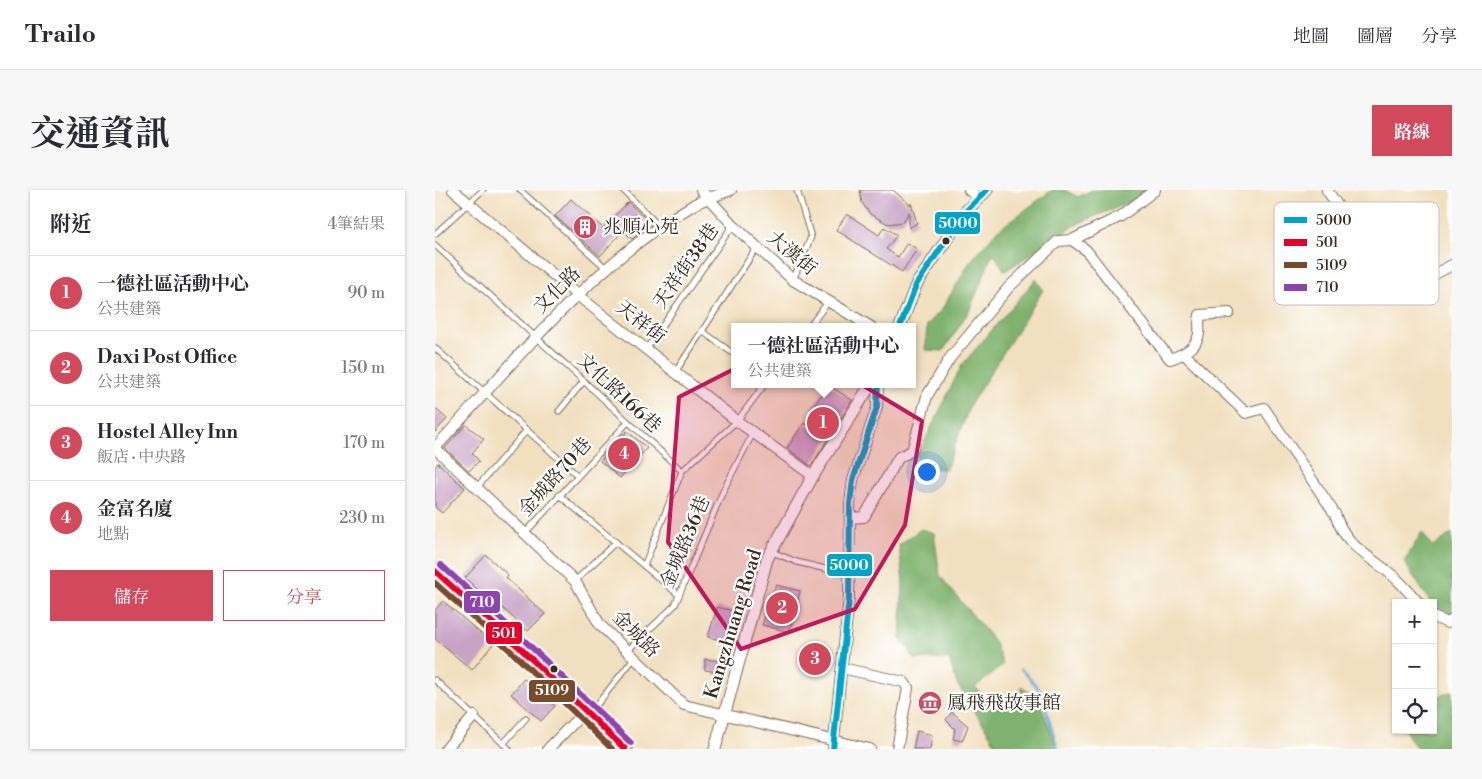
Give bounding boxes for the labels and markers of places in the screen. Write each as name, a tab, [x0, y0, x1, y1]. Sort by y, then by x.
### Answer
building icon: 兆順心苑	[572, 214, 598, 240]
place label: 兆順心苑	[603, 215, 679, 239]
unlabelled marker	[941, 236, 951, 246]
pin: 1	[807, 404, 839, 442]
pin: 4	[608, 435, 640, 473]
pin: 2	[766, 589, 798, 627]
pin: 3	[799, 640, 831, 678]
unlabelled marker	[549, 664, 559, 674]
museum icon: 鳳飛飛故事館	[917, 690, 943, 716]
place label: 鳳飛飛故事館	[947, 691, 1061, 715]

